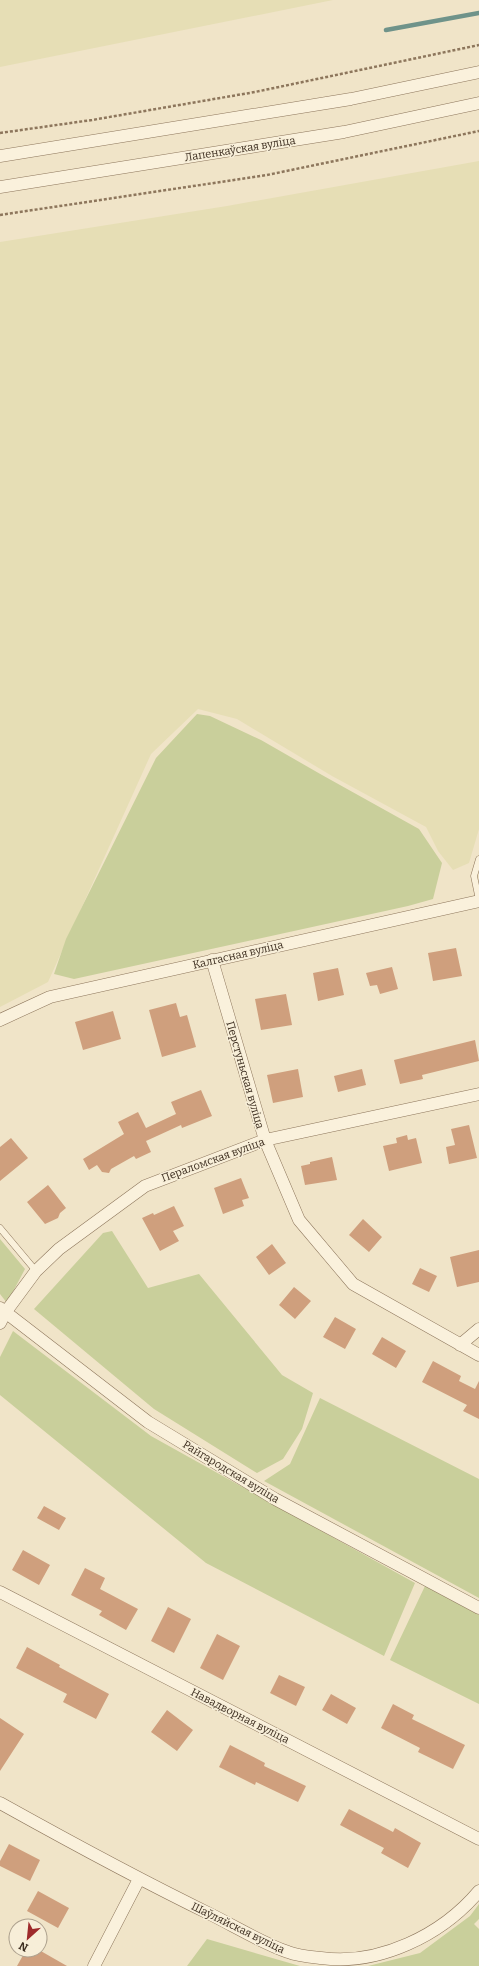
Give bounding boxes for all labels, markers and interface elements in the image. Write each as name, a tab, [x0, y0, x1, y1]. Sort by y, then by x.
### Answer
street label: Лапенкаўская вуліца	[184, 134, 296, 164]
street label: Калгасная вуліца	[191, 938, 285, 972]
street label: Перстуньская вуліца	[223, 1020, 267, 1130]
street label: Пераломская вуліца	[160, 1135, 266, 1185]
street label: Райгародская вуліца	[180, 1438, 282, 1506]
street label: Навадворная вуліца	[189, 1686, 291, 1746]
street label: Шаўляйская вуліца	[189, 1900, 287, 1956]
north arrow	[8, 1918, 48, 1958]
text: N	[17, 1939, 30, 1954]

